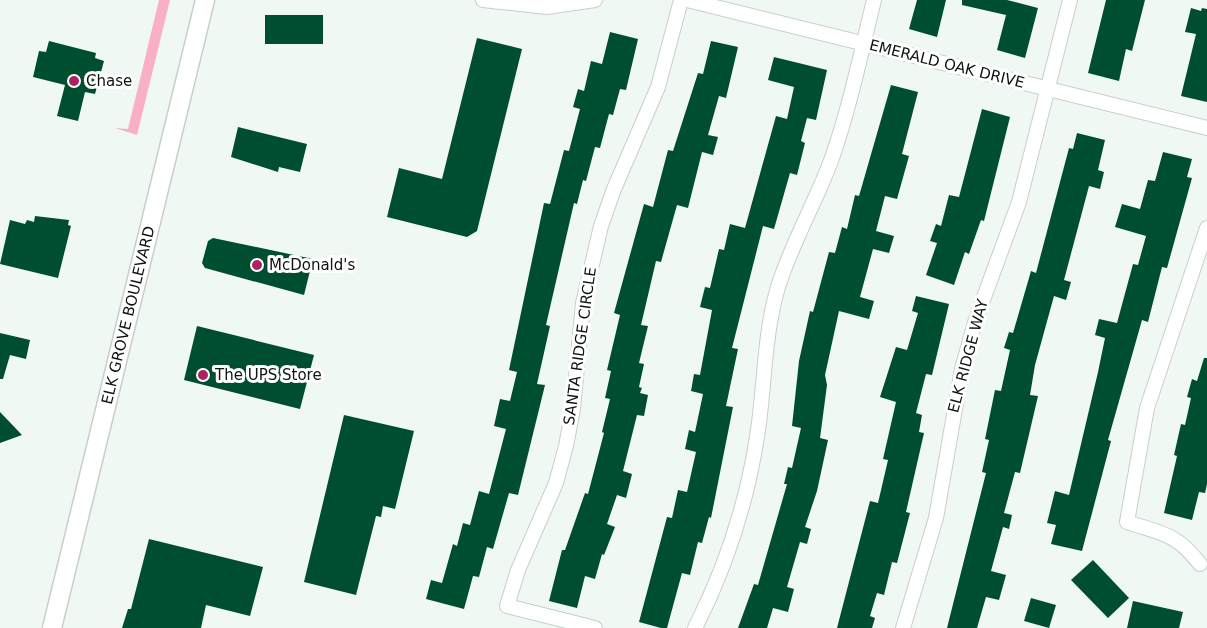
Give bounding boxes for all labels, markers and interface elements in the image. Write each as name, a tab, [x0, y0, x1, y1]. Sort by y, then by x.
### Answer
street label: EMERALD OAK DRIVE	[868, 36, 1026, 92]
place label: Chase	[86, 72, 132, 90]
marker: Chase	[67, 74, 81, 88]
street label: ELK GROVE BOULEVARD	[98, 224, 159, 406]
place label: McDonald's	[269, 256, 355, 274]
marker: McDonald's	[250, 258, 264, 272]
street label: SANTA RIDGE CIRCLE	[560, 266, 600, 426]
street label: ELK RIDGE WAY	[944, 296, 992, 415]
place label: The UPS Store	[214, 366, 322, 384]
marker: The UPS Store	[196, 368, 210, 382]

